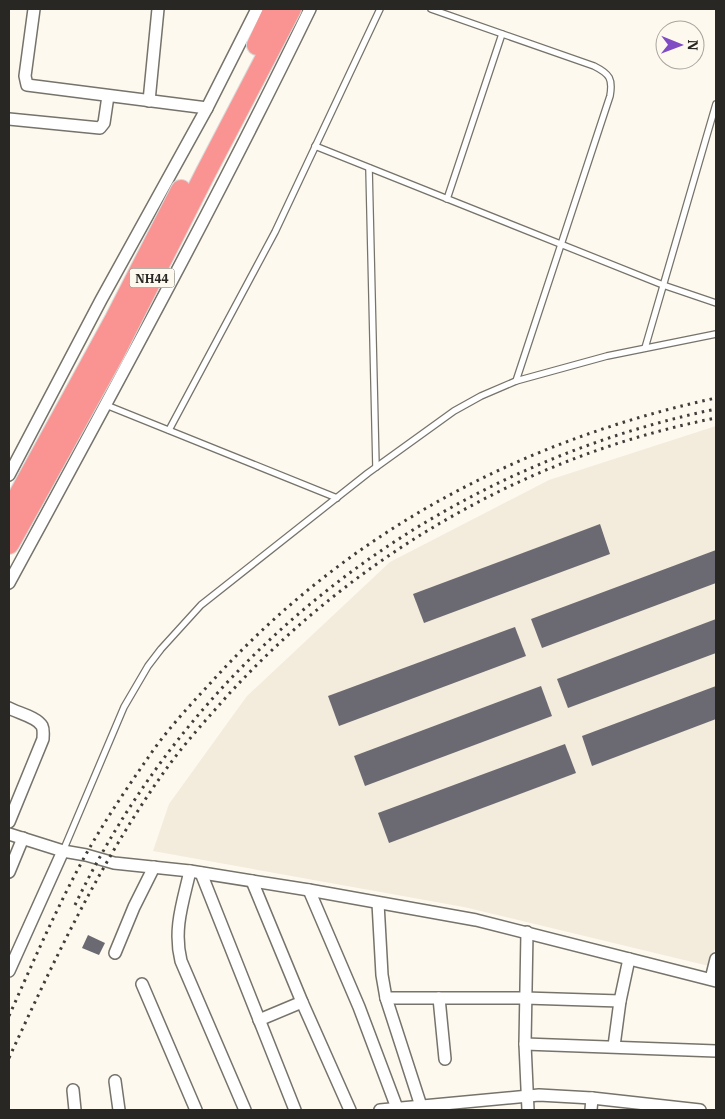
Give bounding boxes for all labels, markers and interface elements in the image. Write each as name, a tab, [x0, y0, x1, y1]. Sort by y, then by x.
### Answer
north arrow	[655, 20, 705, 70]
text: N	[684, 40, 702, 51]
road number: NH44	[130, 268, 174, 288]

